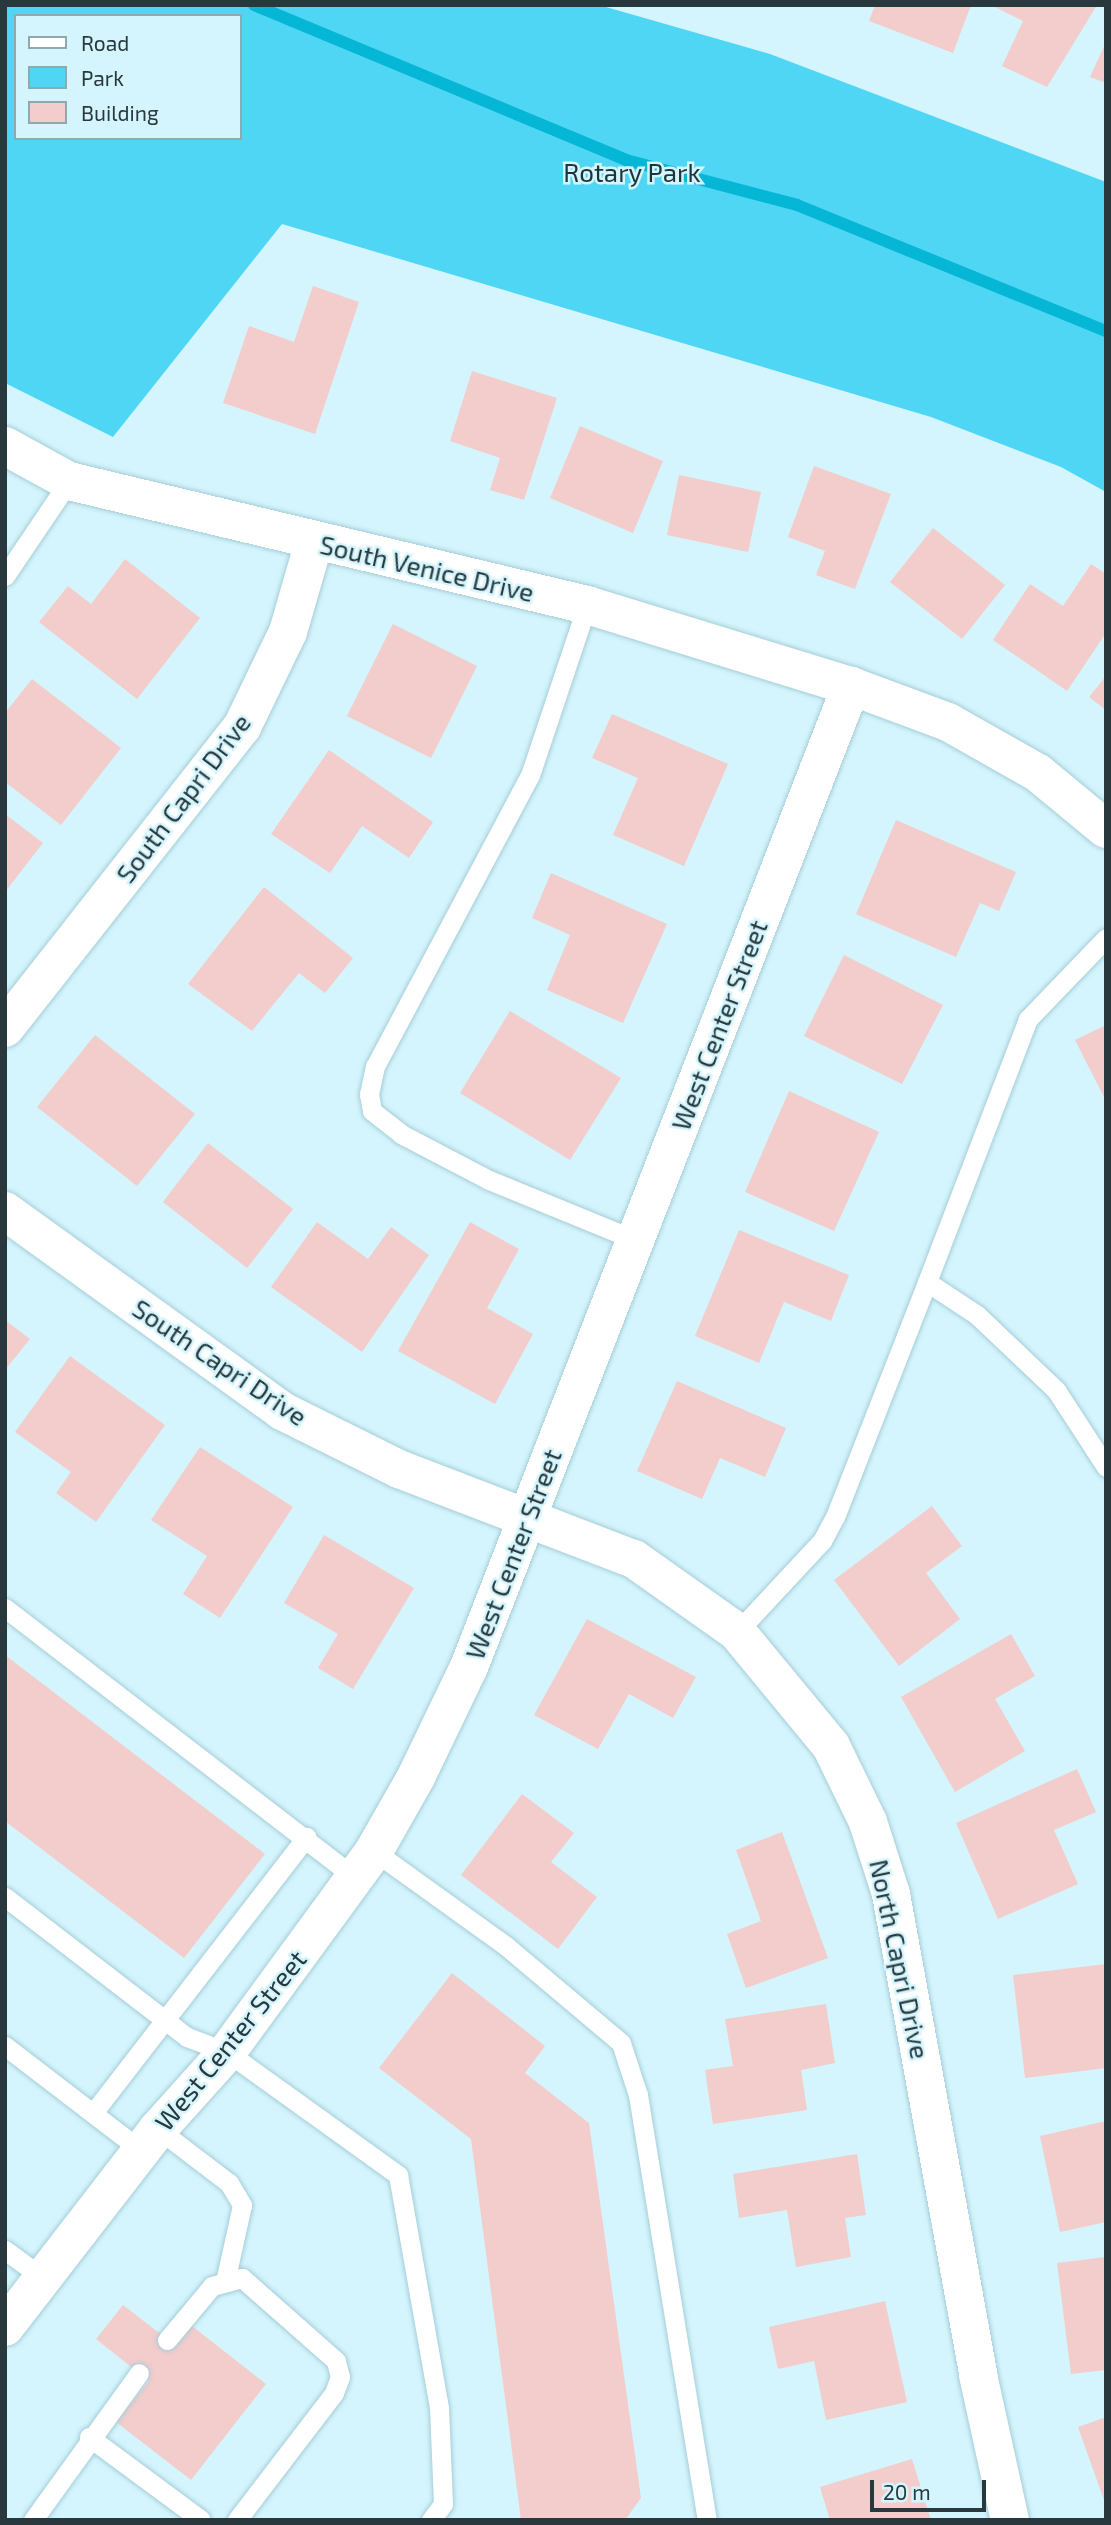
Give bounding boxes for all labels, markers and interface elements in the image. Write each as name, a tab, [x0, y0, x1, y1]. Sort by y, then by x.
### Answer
legend	[14, 14, 242, 140]
text: Road	[81, 30, 129, 55]
text: Park	[81, 65, 124, 90]
text: Building	[81, 100, 159, 125]
park label: Rotary Park	[563, 156, 701, 188]
street label: South Venice Drive	[317, 528, 537, 608]
street label: South Capri Drive	[109, 707, 257, 889]
street label: West Center Street	[664, 915, 774, 1135]
street label: South Capri Drive	[127, 1292, 313, 1432]
street label: West Center Street	[458, 1444, 568, 1664]
street label: North Capri Drive	[864, 1857, 936, 2061]
street label: West Center Street	[148, 1943, 312, 2137]
scale bar	[873, 2466, 988, 2510]
text: 20 m	[883, 2479, 931, 2504]

